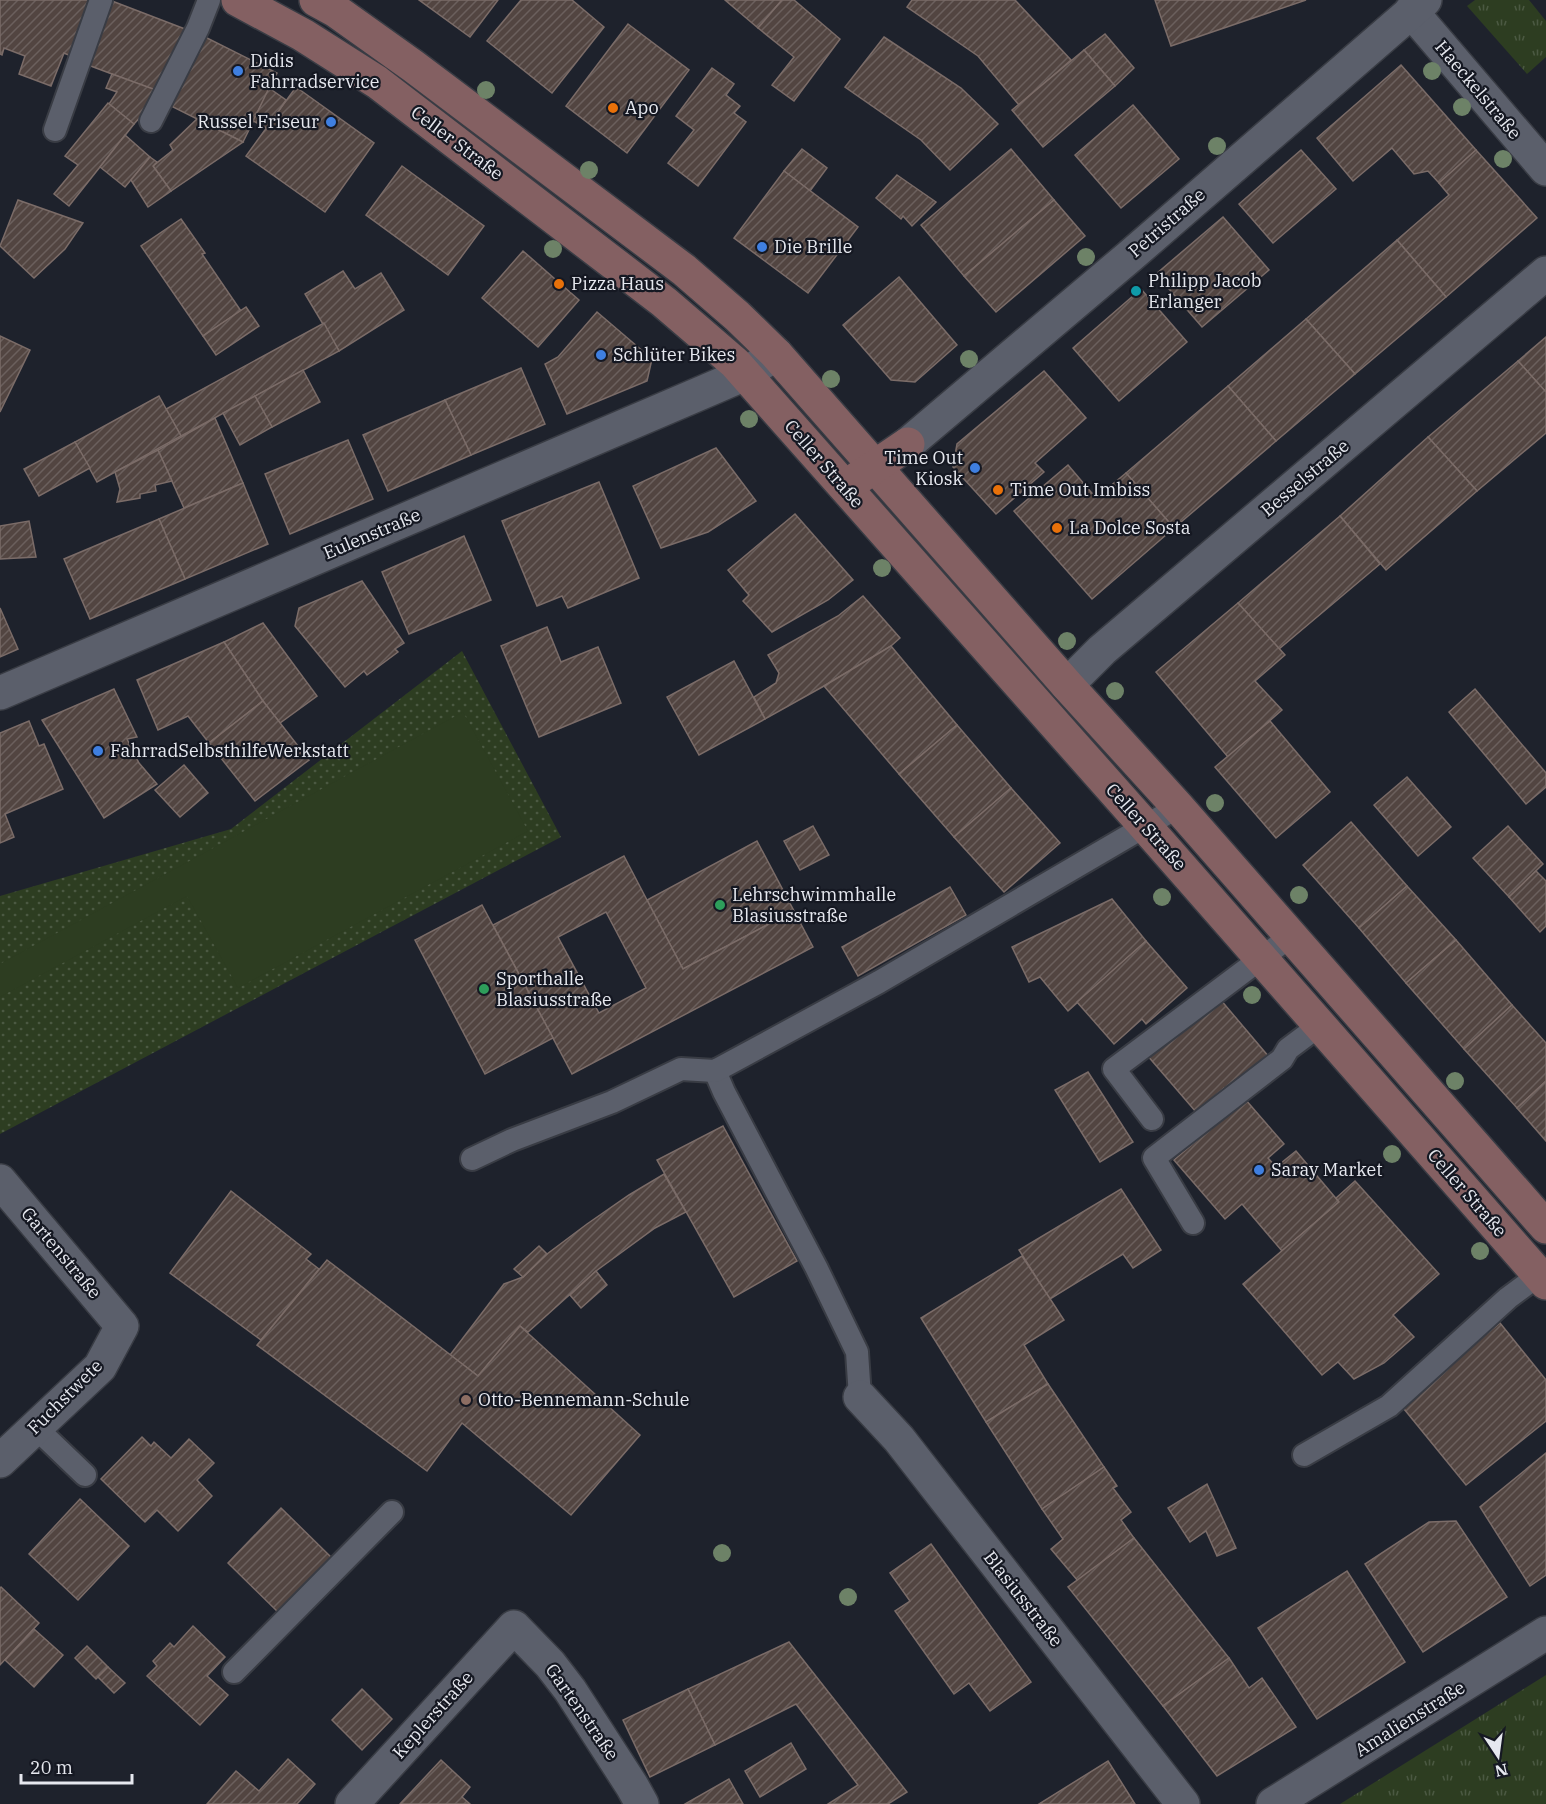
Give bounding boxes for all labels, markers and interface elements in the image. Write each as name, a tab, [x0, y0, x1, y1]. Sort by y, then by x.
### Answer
street label: Haeckelstraße	[1430, 35, 1526, 144]
place label: Didis Fahrradservice	[250, 49, 379, 93]
marker: Didis Fahrradservice	[231, 64, 245, 78]
place label: Apo	[625, 96, 659, 119]
street label: Celler Straße	[407, 100, 508, 185]
marker: Apo	[606, 101, 620, 115]
place label: Russel Friseur	[197, 110, 319, 133]
marker: Russel Friseur	[324, 115, 338, 129]
street label: Petristraße	[1123, 183, 1210, 262]
place label: Die Brille	[774, 235, 852, 258]
marker: Die Brille	[755, 240, 769, 254]
place label: Philipp Jacob Erlanger	[1148, 269, 1261, 313]
place label: Pizza Haus	[571, 272, 664, 295]
marker: Pizza Haus	[552, 277, 566, 291]
marker: Philipp Jacob Erlanger	[1129, 284, 1143, 298]
place label: Schlüter Bikes	[613, 343, 735, 366]
marker: Schlüter Bikes	[594, 348, 608, 362]
street label: Celler Straße	[780, 415, 869, 513]
street label: Besselstraße	[1256, 434, 1354, 521]
place label: Time Out Kiosk	[884, 446, 963, 490]
marker: Time Out Kiosk	[968, 461, 982, 475]
place label: Time Out Imbiss	[1010, 478, 1150, 501]
marker: Time Out Imbiss	[991, 483, 1005, 497]
street label: Eulenstraße	[320, 503, 424, 564]
place label: La Dolce Sosta	[1069, 516, 1191, 539]
marker: La Dolce Sosta	[1050, 521, 1064, 535]
place label: FahrradSelbsthilfeWerkstatt	[110, 739, 349, 762]
marker: FahrradSelbsthilfeWerkstatt	[91, 744, 105, 758]
street label: Celler Straße	[1101, 778, 1192, 875]
place label: Lehrschwimmhalle Blasiusstraße	[732, 883, 896, 927]
marker: Lehrschwimmhalle Blasiusstraße	[713, 898, 727, 912]
place label: Sporthalle Blasiusstraße	[496, 967, 612, 1011]
marker: Sporthalle Blasiusstraße	[477, 982, 491, 996]
street label: Celler Straße	[1423, 1144, 1512, 1242]
place label: Saray Market	[1271, 1158, 1383, 1181]
marker: Saray Market	[1252, 1163, 1266, 1177]
street label: Gartenstraße	[16, 1202, 106, 1303]
street label: Fuchstwete	[22, 1354, 107, 1439]
place label: Otto-Bennemann-Schule	[478, 1388, 689, 1411]
marker: Otto-Bennemann-Schule	[459, 1393, 473, 1407]
street label: Blasiusstraße	[979, 1546, 1068, 1651]
street label: Gartenstraße	[541, 1659, 624, 1764]
street label: Keplerstraße	[387, 1666, 478, 1763]
street label: Amalienstraße	[1350, 1676, 1469, 1762]
north arrow	[1468, 1726, 1528, 1786]
scale bar	[21, 1747, 132, 1785]
text: 20 m	[30, 1756, 73, 1779]
text: N	[1493, 1759, 1510, 1782]

